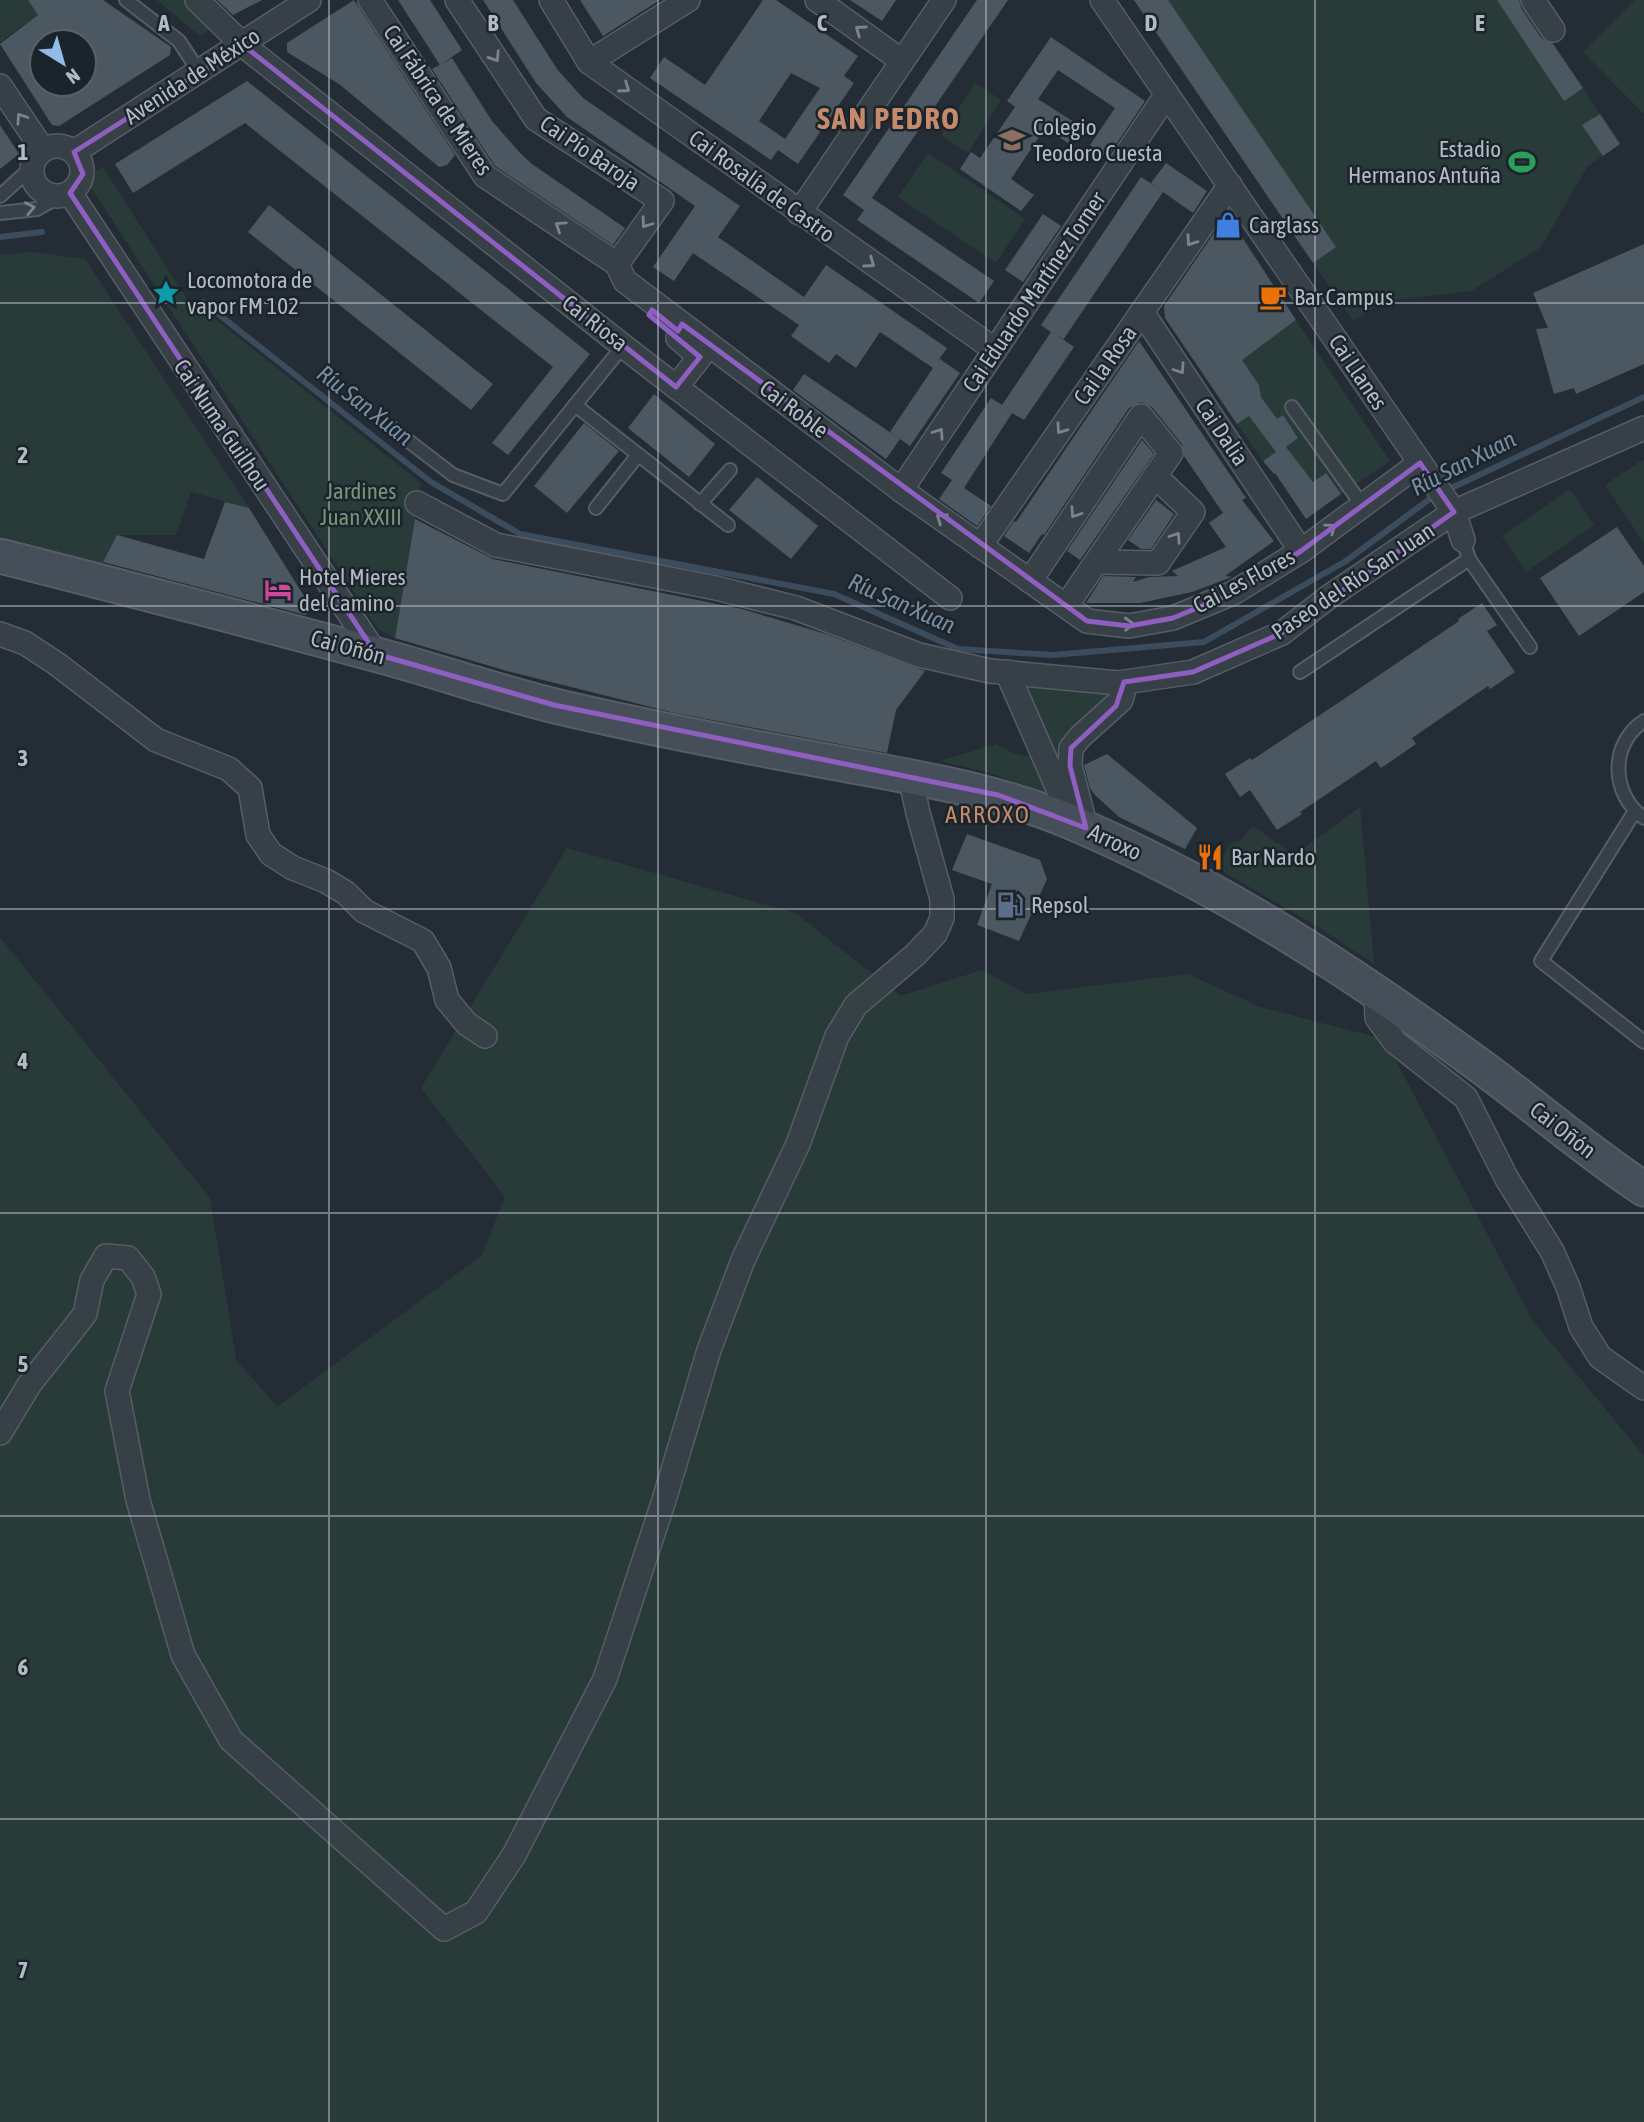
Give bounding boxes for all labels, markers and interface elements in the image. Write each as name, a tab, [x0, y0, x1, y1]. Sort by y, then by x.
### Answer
text: B	[488, 10, 499, 36]
text: C	[817, 10, 828, 36]
text: D	[1145, 10, 1158, 36]
text: E	[1475, 10, 1485, 36]
street label: Cai Fábrica de Mieres	[378, 20, 498, 180]
street label: Avenida de México	[119, 22, 265, 130]
one-way arrow	[855, 26, 868, 38]
north arrow	[28, 28, 98, 98]
one-way arrow	[486, 49, 499, 62]
text: N	[62, 64, 84, 89]
one-way arrow	[617, 80, 630, 92]
district label: SAN PEDRO	[817, 101, 961, 135]
street label: Cai Pío Baroja	[535, 110, 645, 196]
one-way arrow	[17, 113, 30, 126]
place label: Colegio Teodoro Cuesta	[1033, 114, 1163, 166]
street label: Cai Rosalía de Castro	[684, 124, 840, 248]
school or university icon: Colegio Teodoro Cuesta	[997, 125, 1027, 155]
place label: Estadio Hermanos Antuña	[1348, 136, 1501, 188]
text: 1	[18, 139, 29, 165]
sports icon: Estadio Hermanos Antuña	[1507, 147, 1537, 177]
street label: Cai Eduardo Martínez Torner	[957, 186, 1111, 397]
one-way arrow	[24, 202, 36, 217]
shop icon: Carglass	[1213, 210, 1243, 240]
place label: Carglass	[1249, 212, 1319, 238]
one-way arrow	[642, 215, 655, 228]
one-way arrow	[555, 222, 568, 234]
one-way arrow	[1187, 233, 1199, 246]
one-way arrow	[862, 255, 875, 267]
place label: Locomotora de vapor FM 102	[187, 267, 312, 319]
place icon: Locomotora de vapor FM 102	[151, 278, 181, 308]
cafe icon: Bar Campus	[1258, 282, 1288, 312]
place label: Bar Campus	[1294, 284, 1393, 310]
street label: Cai Riosa	[557, 289, 633, 357]
street label: Cai la Rosa	[1068, 320, 1142, 410]
street label: Cai Llanes	[1323, 330, 1393, 414]
street label: Cai Numa Guilhou	[169, 355, 275, 495]
water label: Ríu San Xuan	[312, 359, 418, 451]
one-way arrow	[1171, 361, 1184, 374]
street label: Cai Roble	[755, 375, 833, 443]
street label: Cai Dalia	[1190, 394, 1254, 470]
one-way arrow	[1056, 421, 1069, 434]
water label: Ríu San Xuan	[1406, 425, 1520, 501]
one-way arrow	[931, 428, 943, 441]
text: 2	[18, 442, 28, 468]
park label: Jardines Juan XXIII	[320, 478, 402, 530]
one-way arrow	[1071, 505, 1083, 518]
one-way arrow	[936, 514, 949, 526]
street label: Paseo del Río San Juan	[1267, 517, 1439, 645]
one-way arrow	[1323, 524, 1336, 537]
one-way arrow	[1168, 532, 1180, 545]
street label: Cai Les Flores	[1189, 543, 1299, 619]
place label: Hotel Mieres del Camino	[299, 564, 406, 616]
water label: Ríu San Xuan	[845, 568, 960, 639]
hotel icon: Hotel Mieres del Camino	[263, 575, 293, 605]
one-way arrow	[1124, 617, 1135, 632]
street label: Cai Oñón	[308, 625, 388, 669]
text: 3	[18, 745, 28, 771]
district label: ARROXO	[945, 801, 1031, 828]
street label: Arroxo	[1084, 819, 1146, 865]
restaurant icon: Bar Nardo	[1195, 842, 1225, 872]
place label: Bar Nardo	[1231, 844, 1315, 870]
fuel station icon: Repsol	[995, 890, 1025, 920]
place label: Repsol	[1031, 892, 1089, 918]
text: 4	[17, 1048, 29, 1074]
street label: Cai Oñón	[1525, 1096, 1601, 1164]
text: 5	[18, 1351, 29, 1377]
text: 6	[18, 1654, 29, 1680]
text: 7	[18, 1957, 28, 1983]

